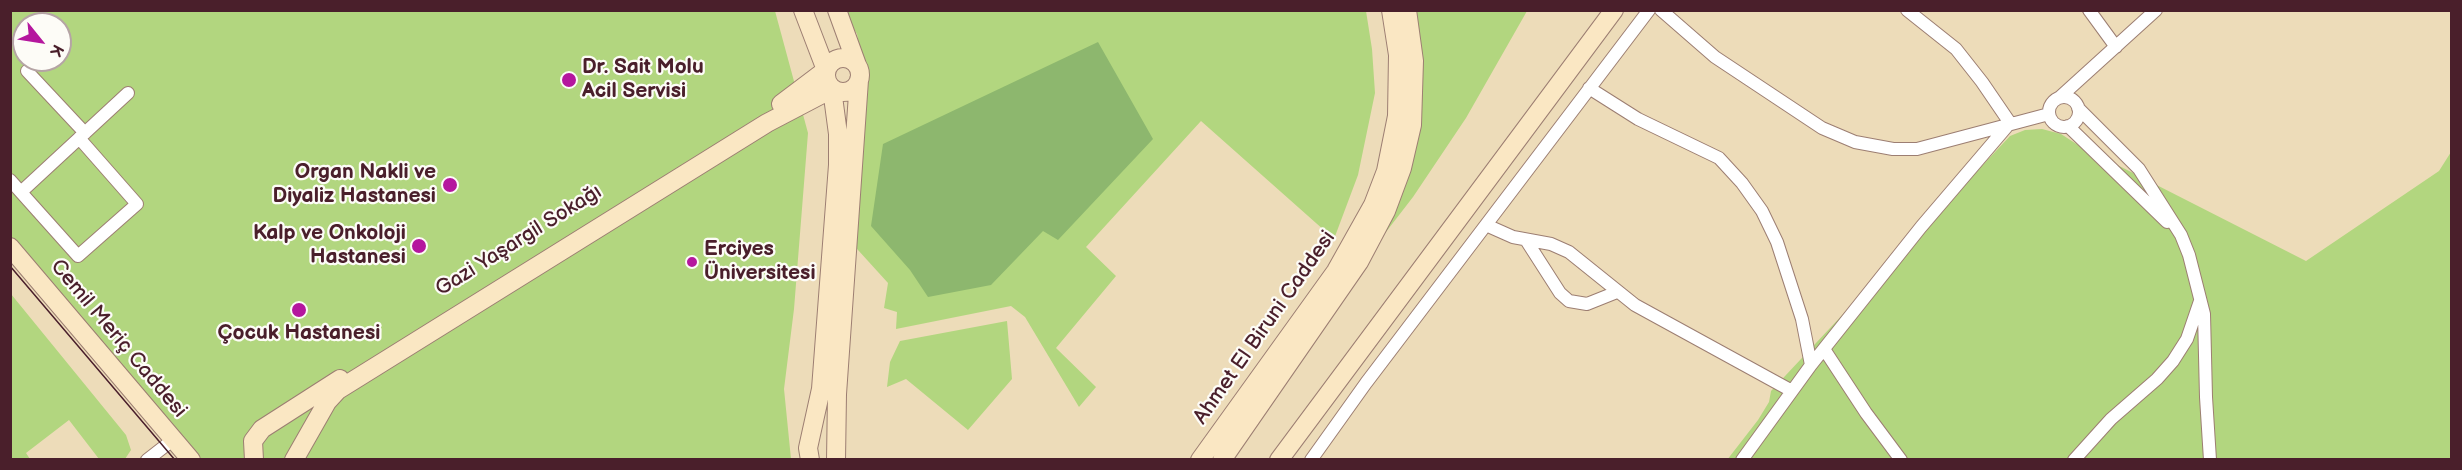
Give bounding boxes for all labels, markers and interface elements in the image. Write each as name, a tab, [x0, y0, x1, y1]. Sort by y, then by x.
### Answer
north arrow	[12, 12, 72, 72]
text: K	[45, 41, 67, 60]
place label: Dr. Sait Molu Acil Servisi	[582, 55, 704, 105]
marker: Dr. Sait Molu Acil Servisi	[560, 71, 578, 89]
place label: Organ Nakli ve Diyaliz Hastanesi	[273, 160, 436, 210]
marker: Organ Nakli ve Diyaliz Hastanesi	[441, 176, 459, 194]
street label: Gazi Yaşargil Sokağı	[431, 180, 607, 302]
place label: Kalp ve Onkoloji Hastanesi	[253, 221, 406, 271]
street label: Ahmet El Biruni Caddesi	[1189, 226, 1341, 430]
marker: Kalp ve Onkoloji Hastanesi	[410, 237, 428, 255]
place label: Erciyes Üniversitesi	[704, 237, 816, 287]
street label: Cemil Meriç Caddesi	[45, 255, 191, 423]
marker: Erciyes Üniversitesi	[685, 255, 699, 269]
marker: Çocuk Hastanesi	[290, 301, 308, 319]
place label: Çocuk Hastanesi	[218, 321, 380, 347]

